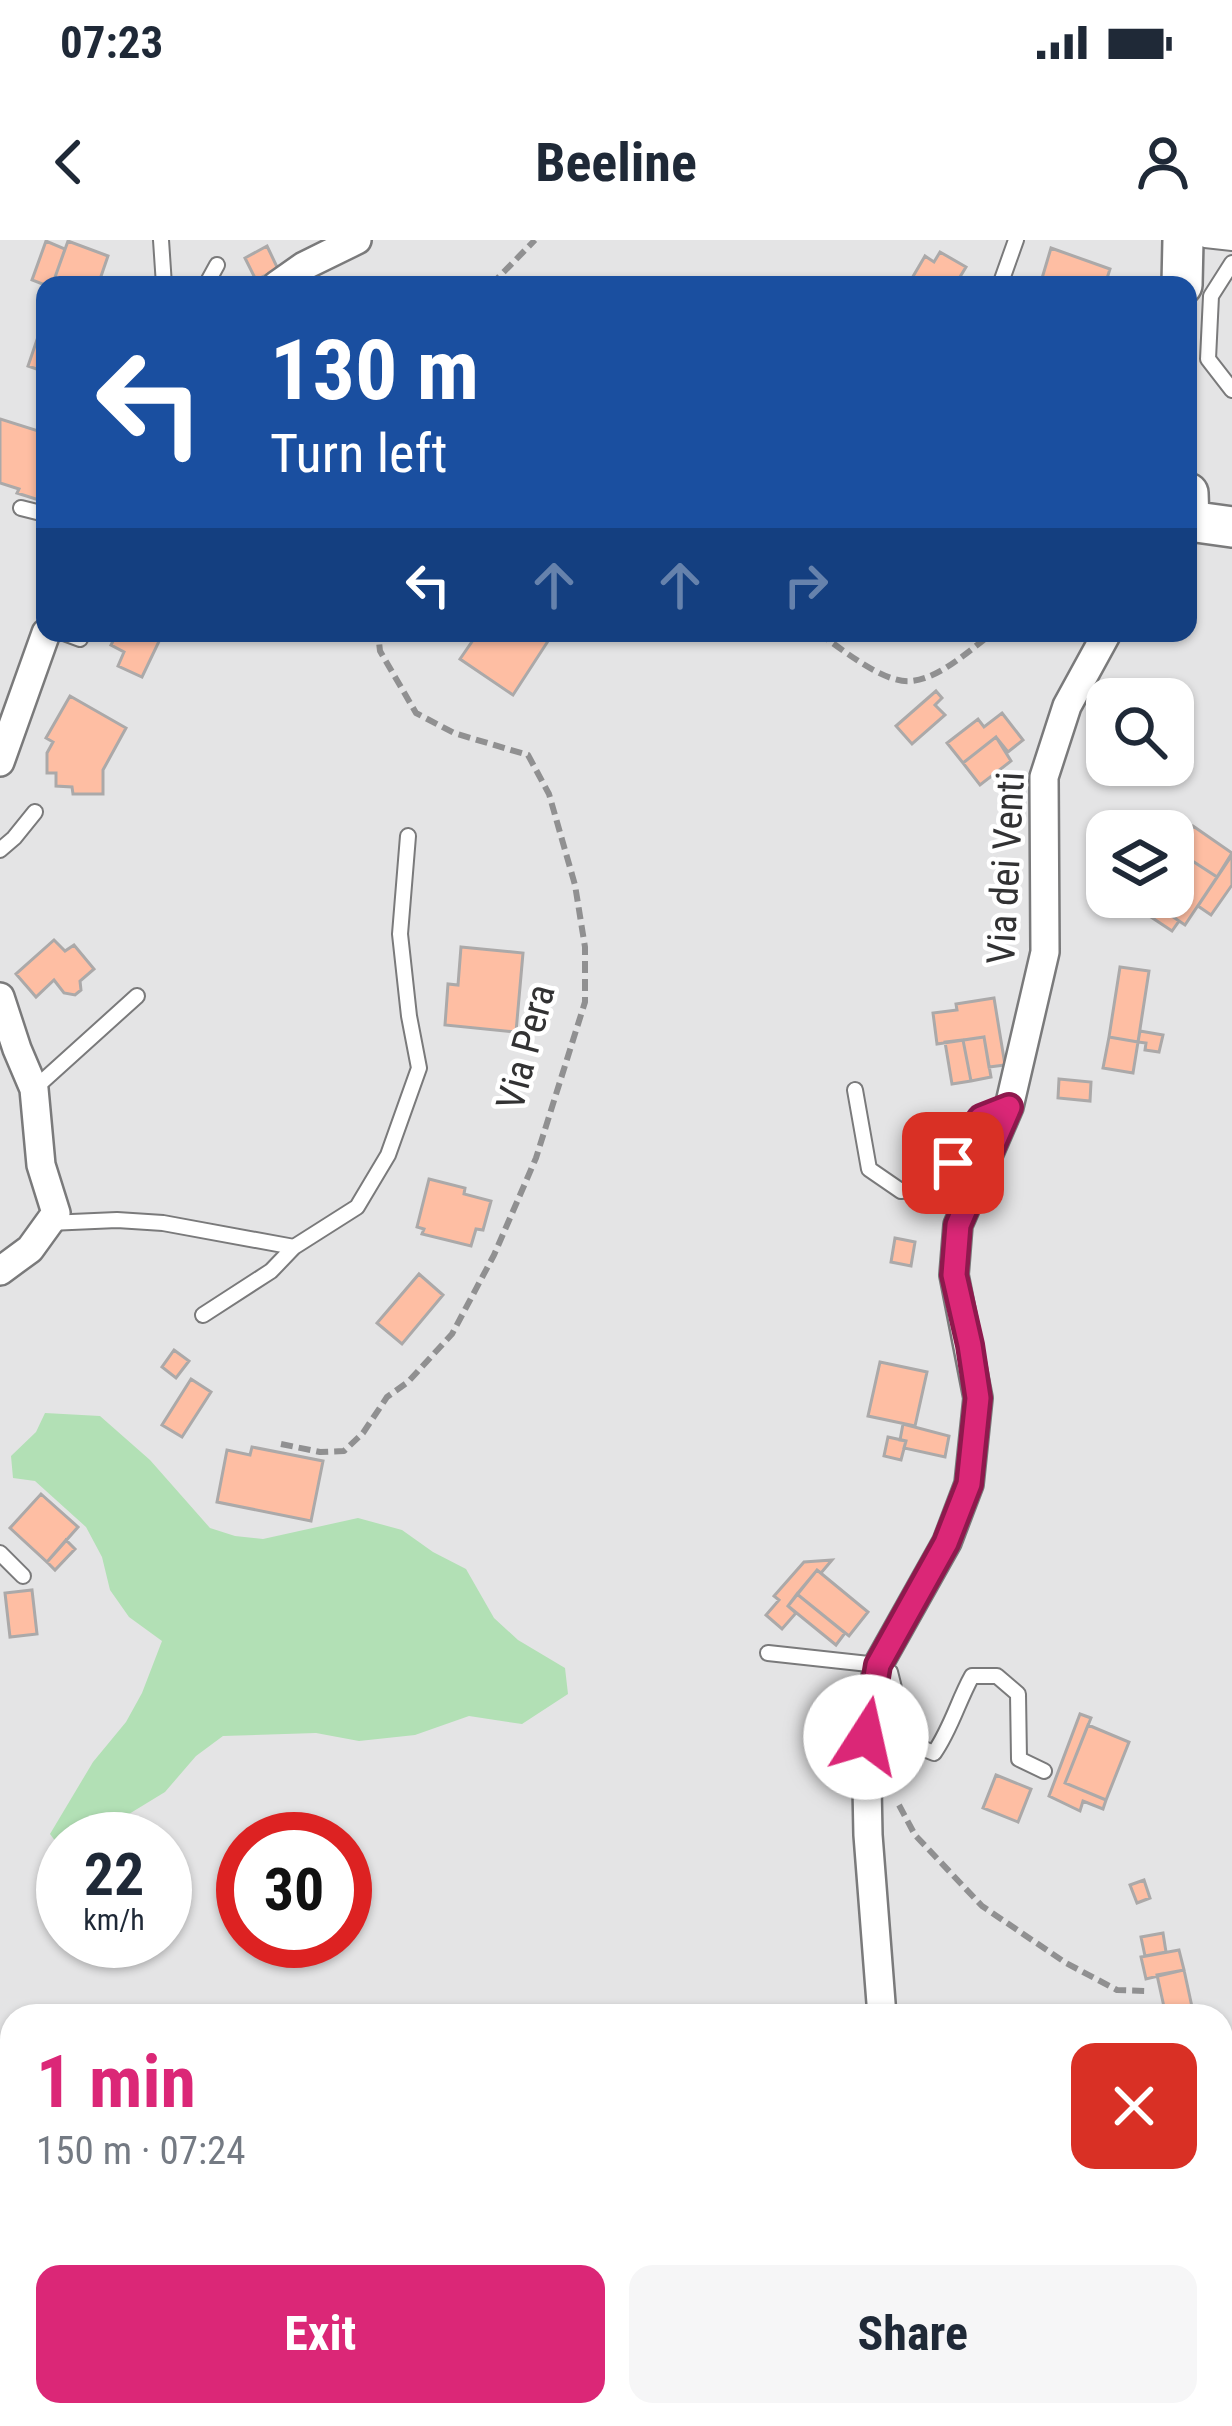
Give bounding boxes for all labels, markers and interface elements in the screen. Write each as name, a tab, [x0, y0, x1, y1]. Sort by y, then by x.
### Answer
text: 07:23	[60, 16, 163, 69]
icon: back	[36, 129, 102, 195]
icon: person	[1130, 129, 1196, 195]
text: Beeline	[535, 131, 697, 194]
text: 130 m	[270, 321, 479, 420]
icon: left	[72, 324, 228, 480]
text: Turn left	[270, 422, 447, 485]
icon: left	[395, 552, 461, 618]
icon: ahead	[521, 552, 587, 618]
icon: ahead	[647, 552, 713, 618]
icon: right	[773, 552, 839, 618]
map controls	[1086, 678, 1194, 918]
button: search	[1086, 678, 1194, 786]
street label: Via dei Venti	[978, 771, 1034, 965]
button: layers	[1086, 810, 1194, 918]
street label: Via Pera	[487, 979, 565, 1115]
pin	[902, 1112, 1004, 1214]
icon: arrive	[920, 1130, 986, 1196]
position arrow	[803, 1674, 929, 1800]
speed limit sign: 30	[216, 1812, 372, 1968]
text: 22	[84, 1839, 144, 1910]
text: km/h	[83, 1902, 145, 1937]
text: 1 min	[36, 2040, 196, 2125]
button: close	[1071, 2043, 1197, 2169]
text: 150 m · 07:24	[36, 2128, 246, 2174]
button: Exit	[36, 2265, 605, 2403]
button: Share	[629, 2265, 1197, 2403]

